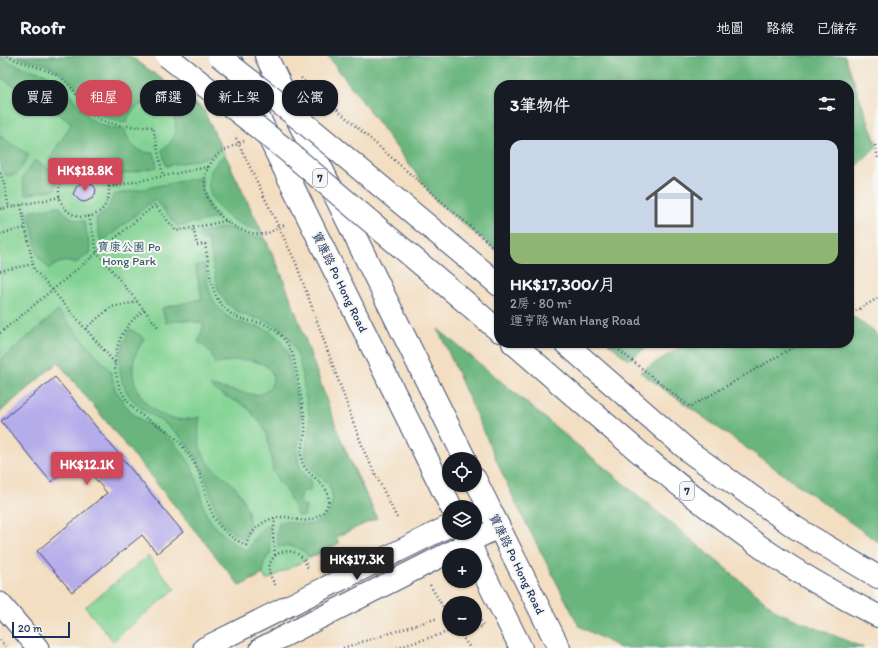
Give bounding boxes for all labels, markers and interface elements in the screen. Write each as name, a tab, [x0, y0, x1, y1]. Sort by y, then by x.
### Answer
text: Roofr	[20, 16, 65, 39]
text: 地圖	[716, 20, 744, 37]
text: 路線	[766, 20, 794, 37]
text: 已儲存	[816, 20, 858, 37]
chip: 買屋	[12, 80, 68, 116]
chip: 租屋	[76, 80, 132, 116]
chip: 篩選	[140, 80, 196, 116]
chip: 新上架	[204, 80, 274, 116]
chip: 公寓	[282, 80, 338, 116]
icon: filters	[816, 93, 838, 115]
text: 3筆物件	[510, 95, 570, 115]
pin: HK$18.8K	[44, 158, 126, 192]
text: HK$18.8K	[57, 163, 113, 178]
icon: home	[638, 166, 710, 238]
road number: 7	[313, 169, 327, 187]
street label: 寶康路 Po Hong Road	[310, 229, 371, 335]
park label: 寶康公園 Po Hong Park	[97, 240, 161, 268]
text: HK$17,300/月	[510, 274, 616, 294]
text: 2房 · 80 m²	[510, 296, 572, 311]
text: 運亨路 Wan Hang Road	[510, 313, 640, 328]
pin: HK$12.1K	[46, 452, 128, 486]
map controls	[442, 452, 482, 636]
button: locate	[442, 452, 482, 492]
text: HK$12.1K	[60, 457, 114, 472]
road number: 7	[680, 482, 694, 500]
button: layers	[442, 500, 482, 540]
street label: 寶康路 Po Hong Road	[487, 511, 548, 617]
pin: HK$17.3K	[316, 547, 398, 581]
button: +	[442, 548, 482, 588]
text: HK$17.3K	[330, 552, 384, 567]
button: −	[442, 596, 482, 636]
scale bar	[12, 620, 70, 639]
text: 20 m	[18, 622, 42, 635]

